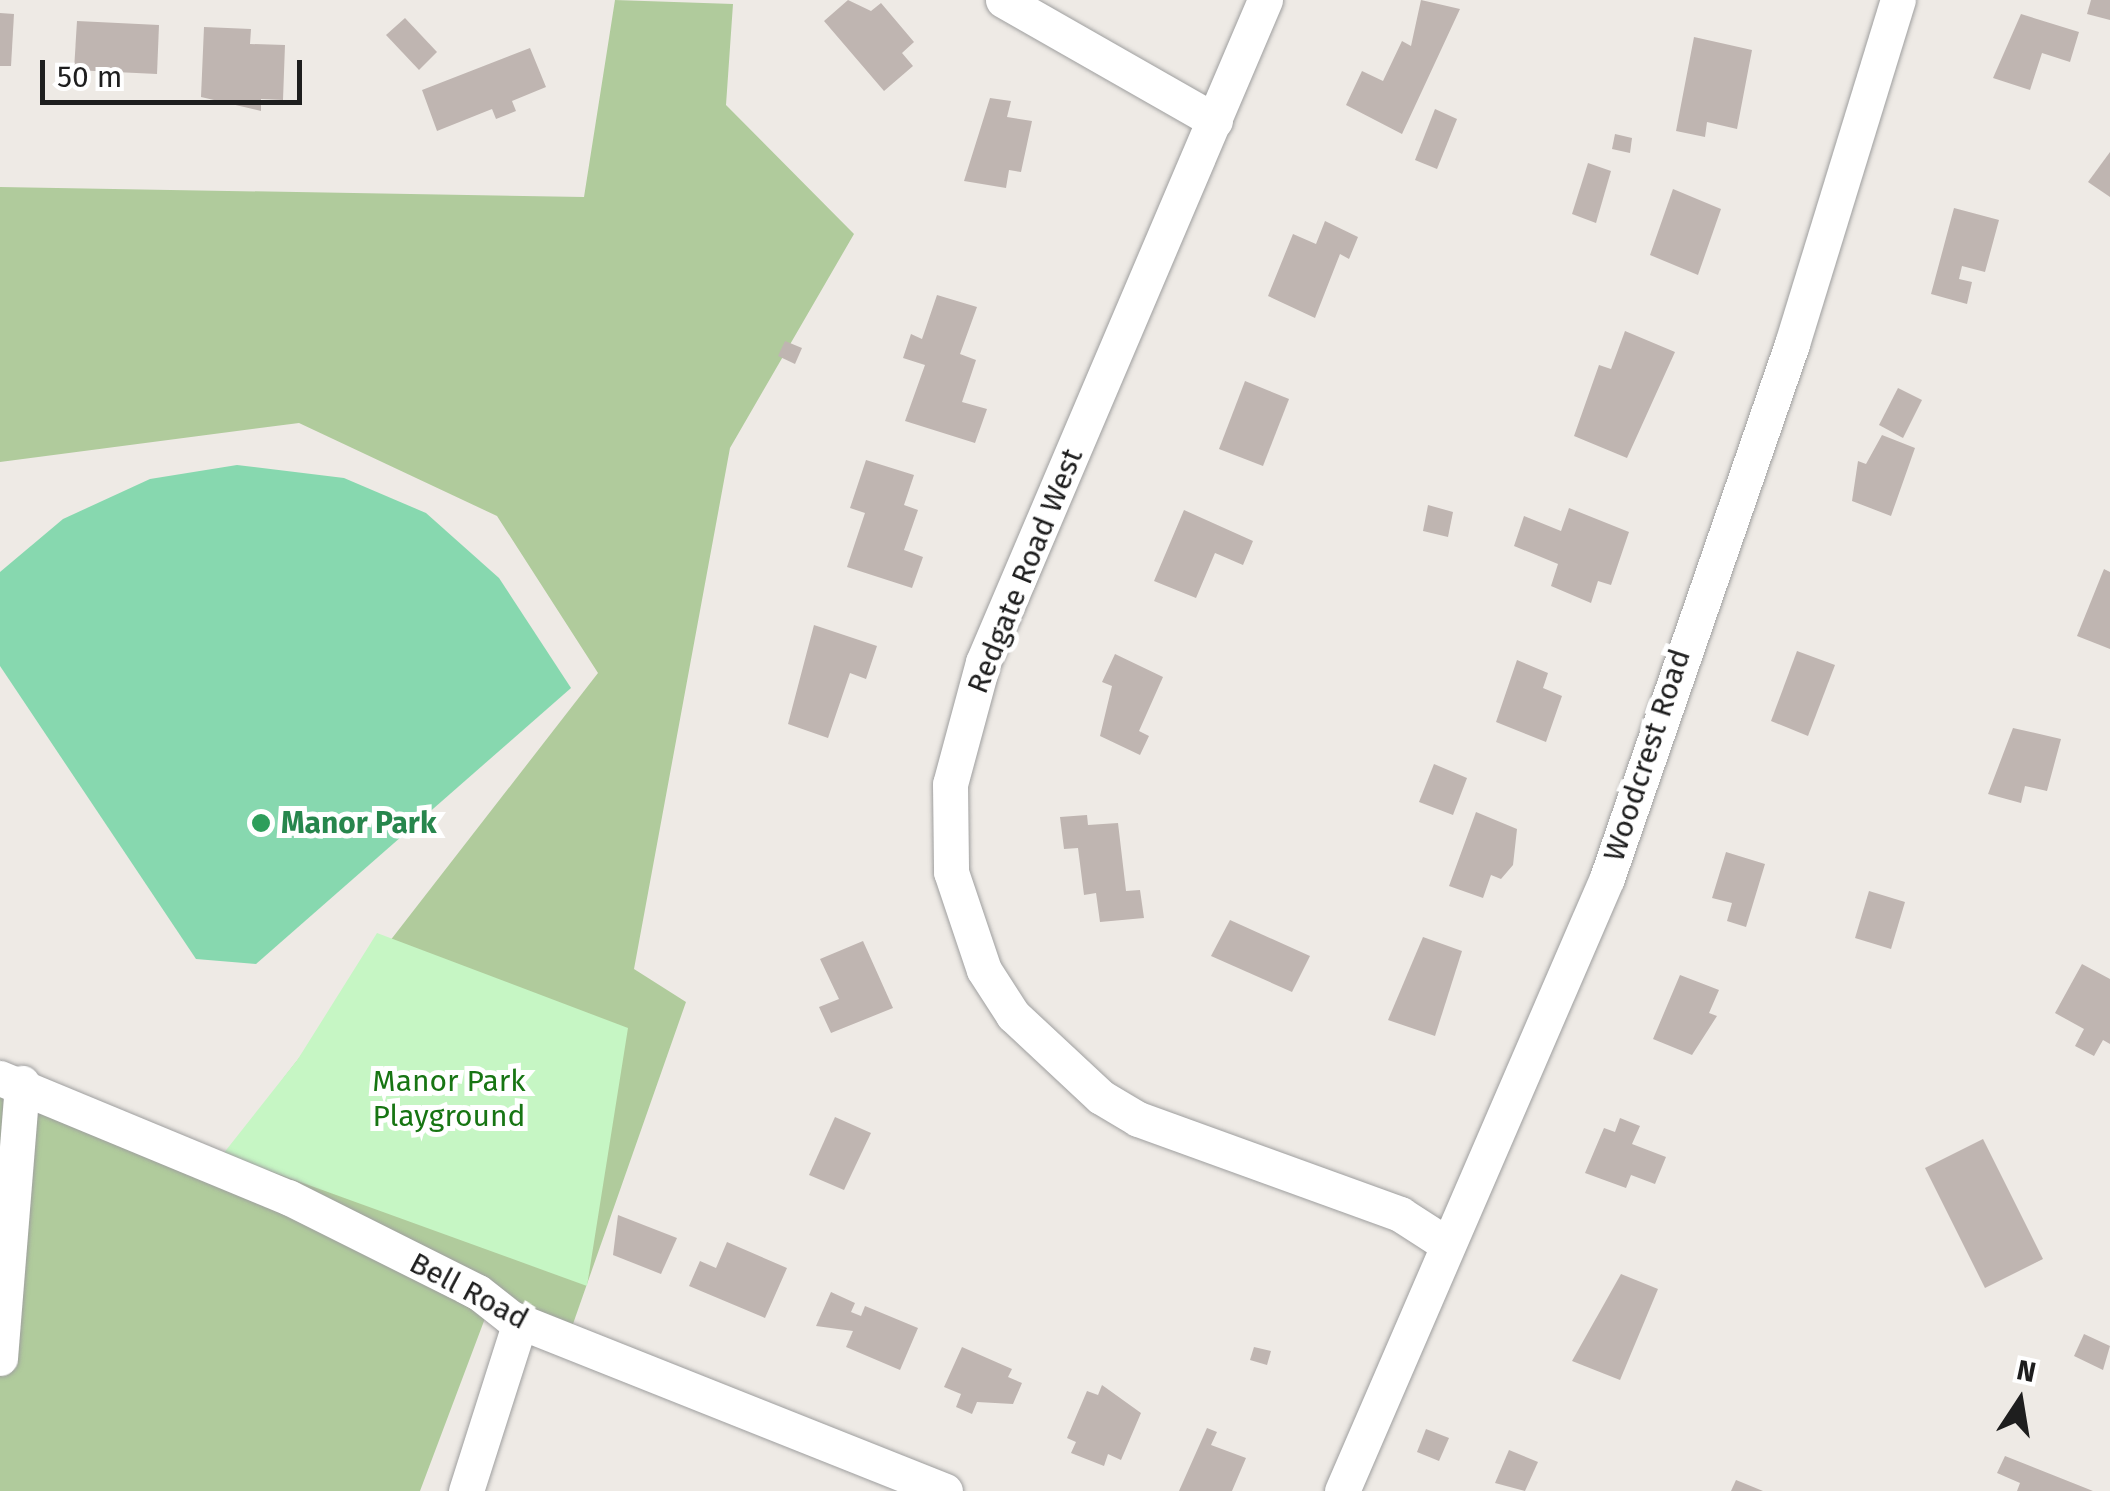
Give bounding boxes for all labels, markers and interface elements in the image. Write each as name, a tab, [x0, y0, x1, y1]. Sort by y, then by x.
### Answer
scale bar	[45, 40, 308, 102]
text: 50 m	[57, 59, 122, 95]
street label: Redgate Road West	[959, 443, 1091, 699]
street label: Woodcrest Road	[1596, 644, 1698, 866]
place label: Manor Park	[281, 805, 436, 841]
marker: Manor Park	[250, 812, 272, 834]
park label: Manor Park Playground	[372, 1063, 526, 1134]
street label: Bell Road	[403, 1245, 535, 1337]
north arrow	[1970, 1351, 2070, 1451]
text: N	[2014, 1353, 2039, 1389]

